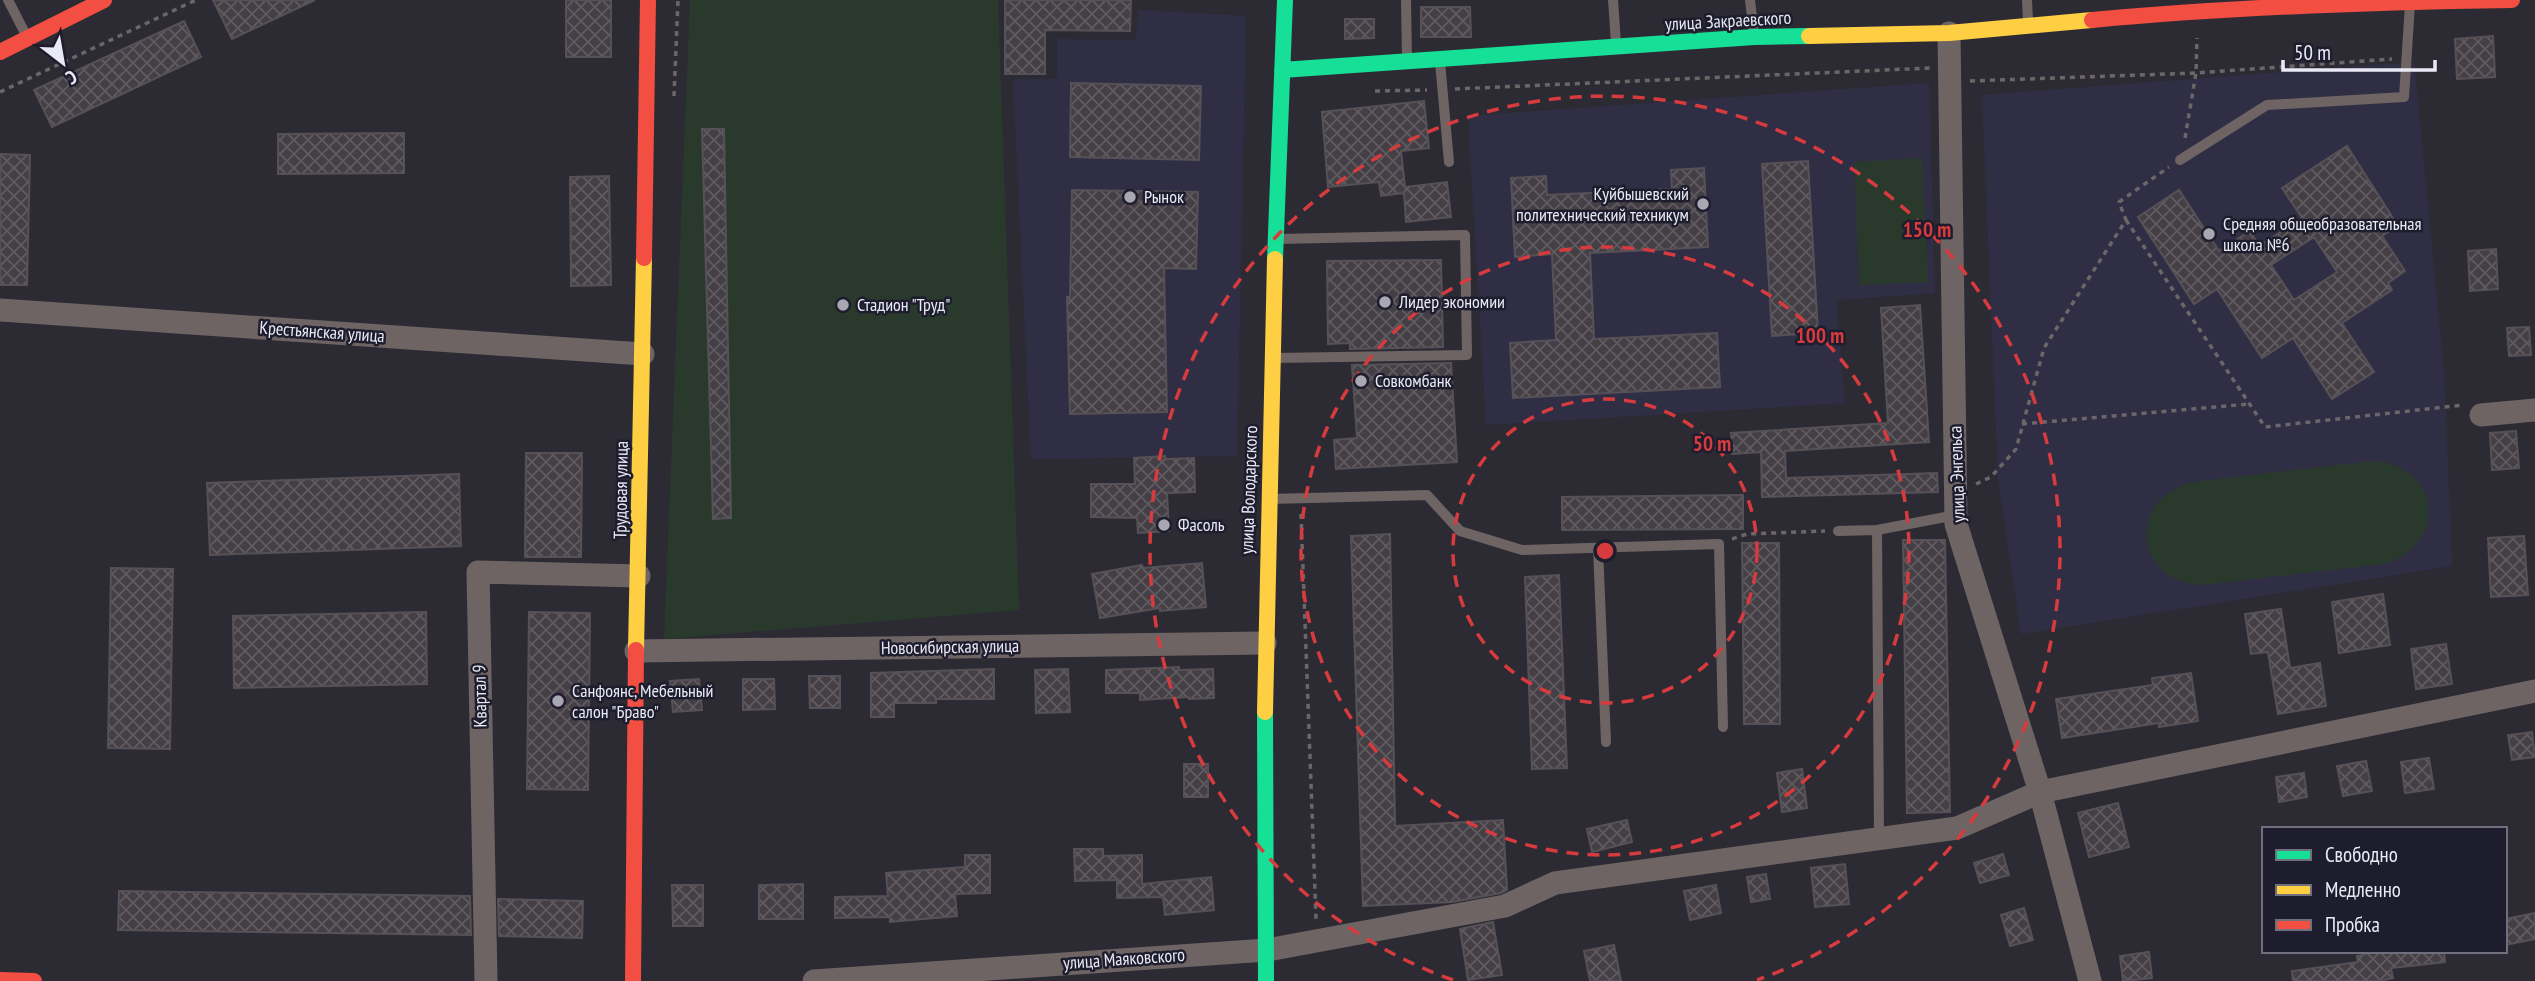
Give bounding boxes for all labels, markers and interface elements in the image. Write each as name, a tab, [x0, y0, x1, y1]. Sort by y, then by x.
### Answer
street label: улица Закраевского	[1664, 6, 1792, 35]
north arrow	[28, 28, 98, 98]
scale bar	[2283, 28, 2435, 72]
text: 50 m	[2294, 39, 2331, 66]
text: С	[62, 65, 82, 90]
place label: Куйбышевский политехнический техникум	[1516, 182, 1689, 226]
place label: Рынок	[1144, 185, 1184, 208]
marker: Рынок	[1122, 189, 1138, 205]
marker: Куйбышевский политехнический техникум	[1695, 196, 1711, 212]
place label: Средняя общеобразовательная школа №6	[2223, 212, 2421, 256]
text: 150 m	[1903, 216, 1951, 243]
marker: Средняя общеобразовательная школа №6	[2201, 226, 2217, 242]
place label: Лидер экономии	[1398, 290, 1505, 313]
place label: Стадион "Труд"	[857, 293, 950, 316]
marker: Лидер экономии	[1377, 294, 1393, 310]
marker: Стадион "Труд"	[835, 297, 851, 313]
street label: Крестьянская улица	[259, 316, 386, 347]
text: 100 m	[1796, 322, 1844, 349]
place label: Совкомбанк	[1375, 369, 1452, 392]
marker: Совкомбанк	[1353, 373, 1369, 389]
street label: улица Володарского	[1235, 425, 1262, 555]
street label: улица Энгельса	[1943, 425, 1970, 523]
text: 50 m	[1693, 430, 1731, 457]
street label: Трудовая улица	[608, 441, 633, 539]
place label: Фасоль	[1178, 513, 1225, 536]
marker: Фасоль	[1156, 517, 1172, 533]
centre of rings	[1593, 539, 1617, 563]
street label: Новосибирская улица	[881, 634, 1019, 659]
street label: Квартал 9	[467, 664, 492, 728]
place label: Санфоянс, Мебельный салон "Браво"	[572, 679, 713, 723]
marker: Санфоянс, Мебельный салон "Браво"	[550, 693, 566, 709]
legend	[2262, 827, 2507, 953]
text: Свободно	[2325, 841, 2398, 868]
text: Медленно	[2325, 876, 2401, 903]
text: Пробка	[2325, 911, 2380, 938]
street label: улица Маяковского	[1062, 943, 1186, 974]

